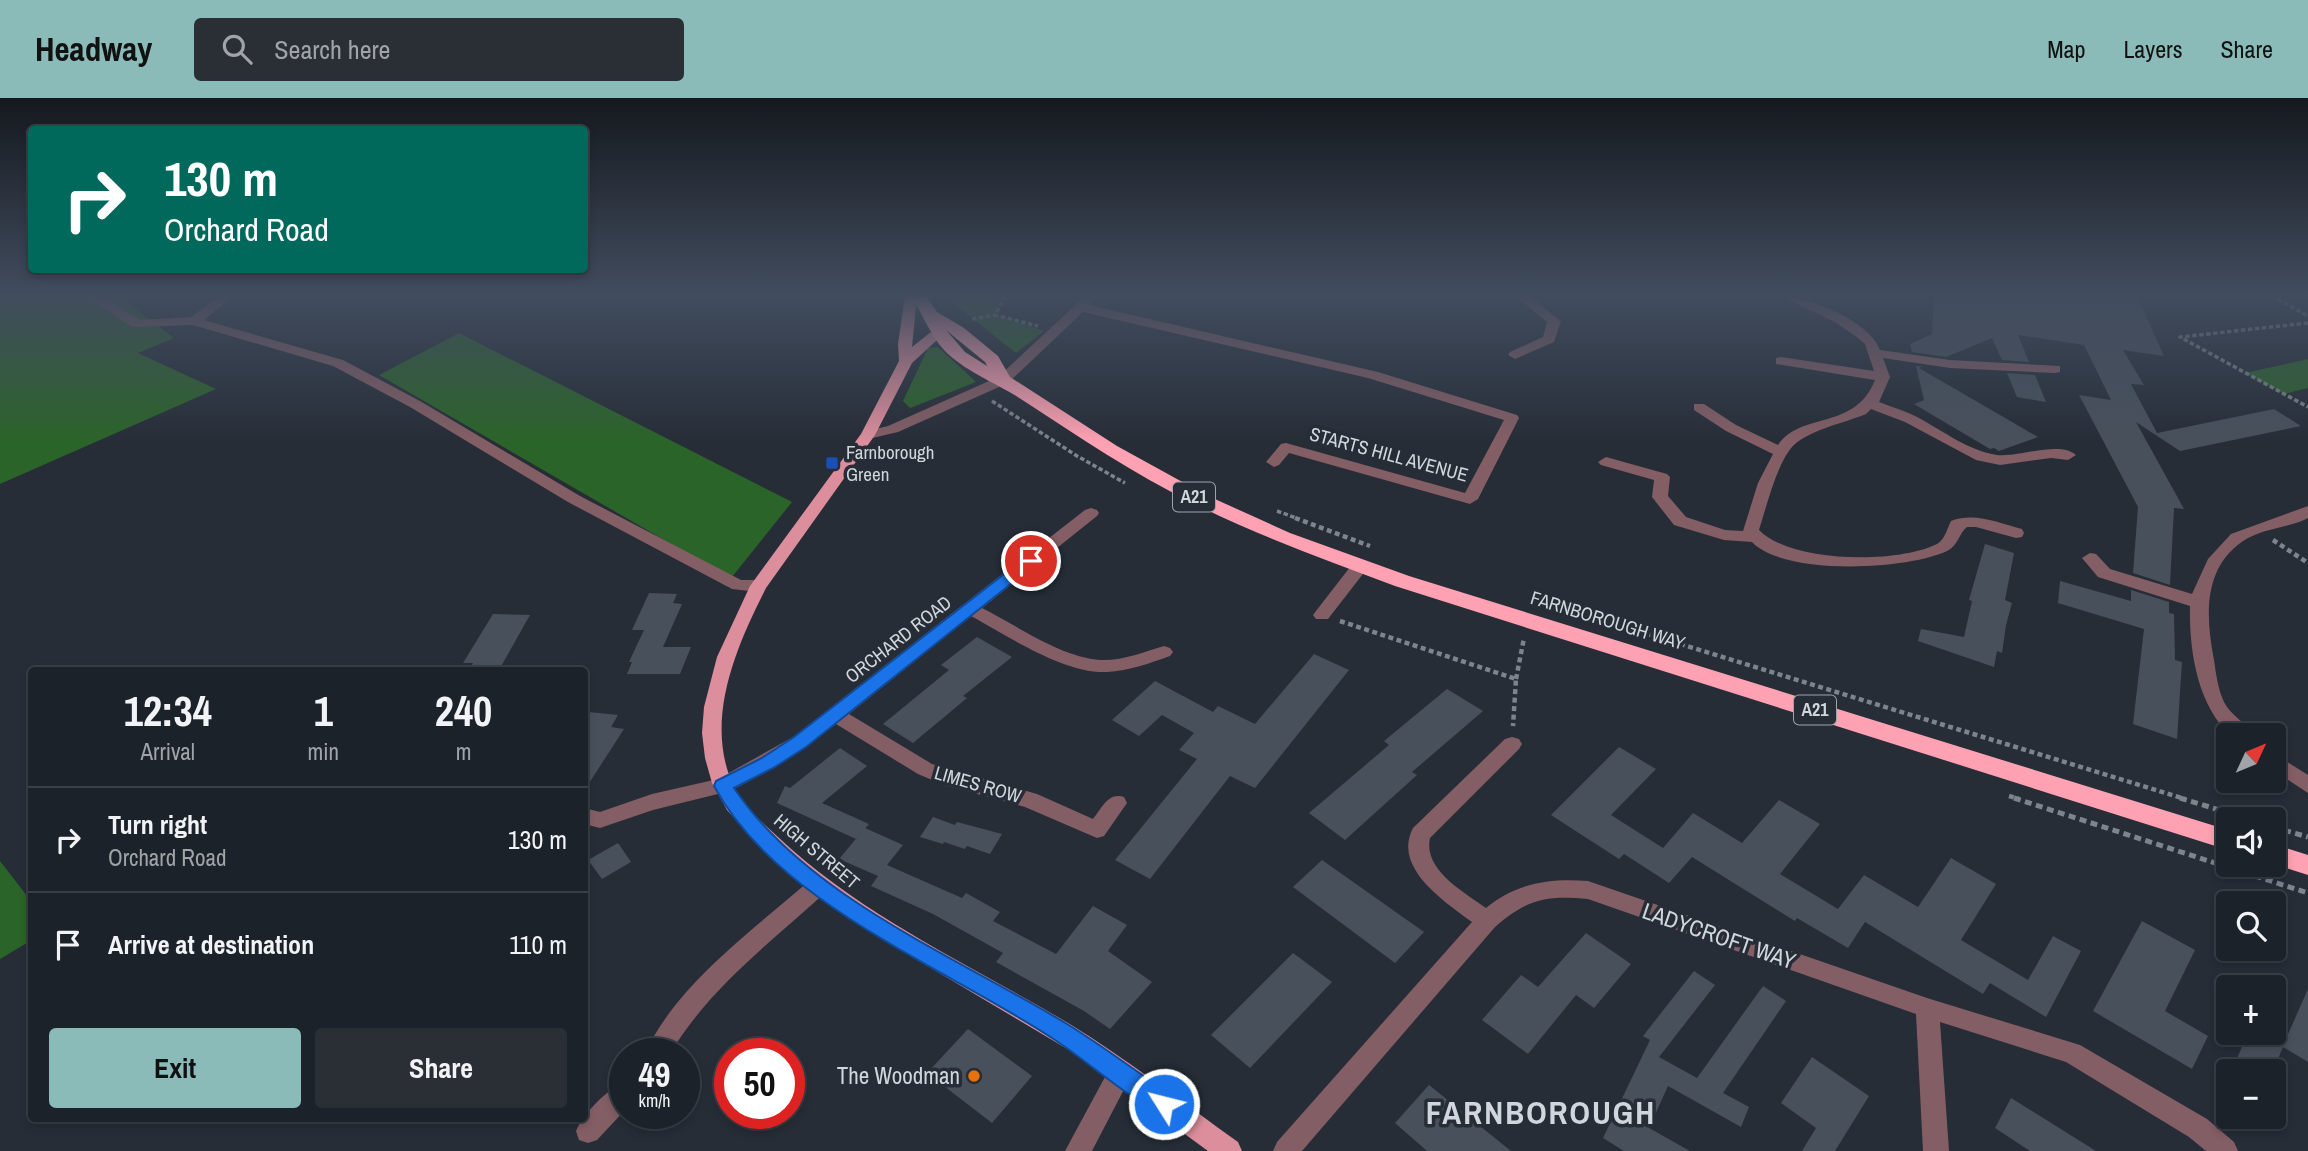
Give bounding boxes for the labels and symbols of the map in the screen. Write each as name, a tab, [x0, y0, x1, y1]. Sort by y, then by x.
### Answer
street label: STARTS HILL AVENUE	[1307, 420, 1471, 488]
place label: Farnborough Green	[846, 439, 934, 487]
marker: Farnborough Green	[824, 455, 840, 471]
road number: A21	[1173, 482, 1215, 512]
pin	[1001, 531, 1061, 591]
street label: FARNBOROUGH WAY	[1528, 584, 1689, 656]
street label: ORCHARD ROAD	[840, 589, 956, 689]
road number: A21	[1794, 696, 1836, 724]
north arrow	[2216, 723, 2286, 793]
street label: LIMES ROW	[932, 759, 1025, 809]
street label: HIGH STREET	[769, 807, 866, 895]
street label: LADYCROFT WAY	[1638, 895, 1800, 976]
speed limit sign: 50	[714, 1038, 805, 1129]
place label: The Woodman	[837, 1060, 960, 1091]
position arrow	[1127, 1067, 1201, 1141]
marker: The Woodman	[966, 1068, 982, 1084]
district label: FARNBOROUGH	[1426, 1091, 1656, 1134]

